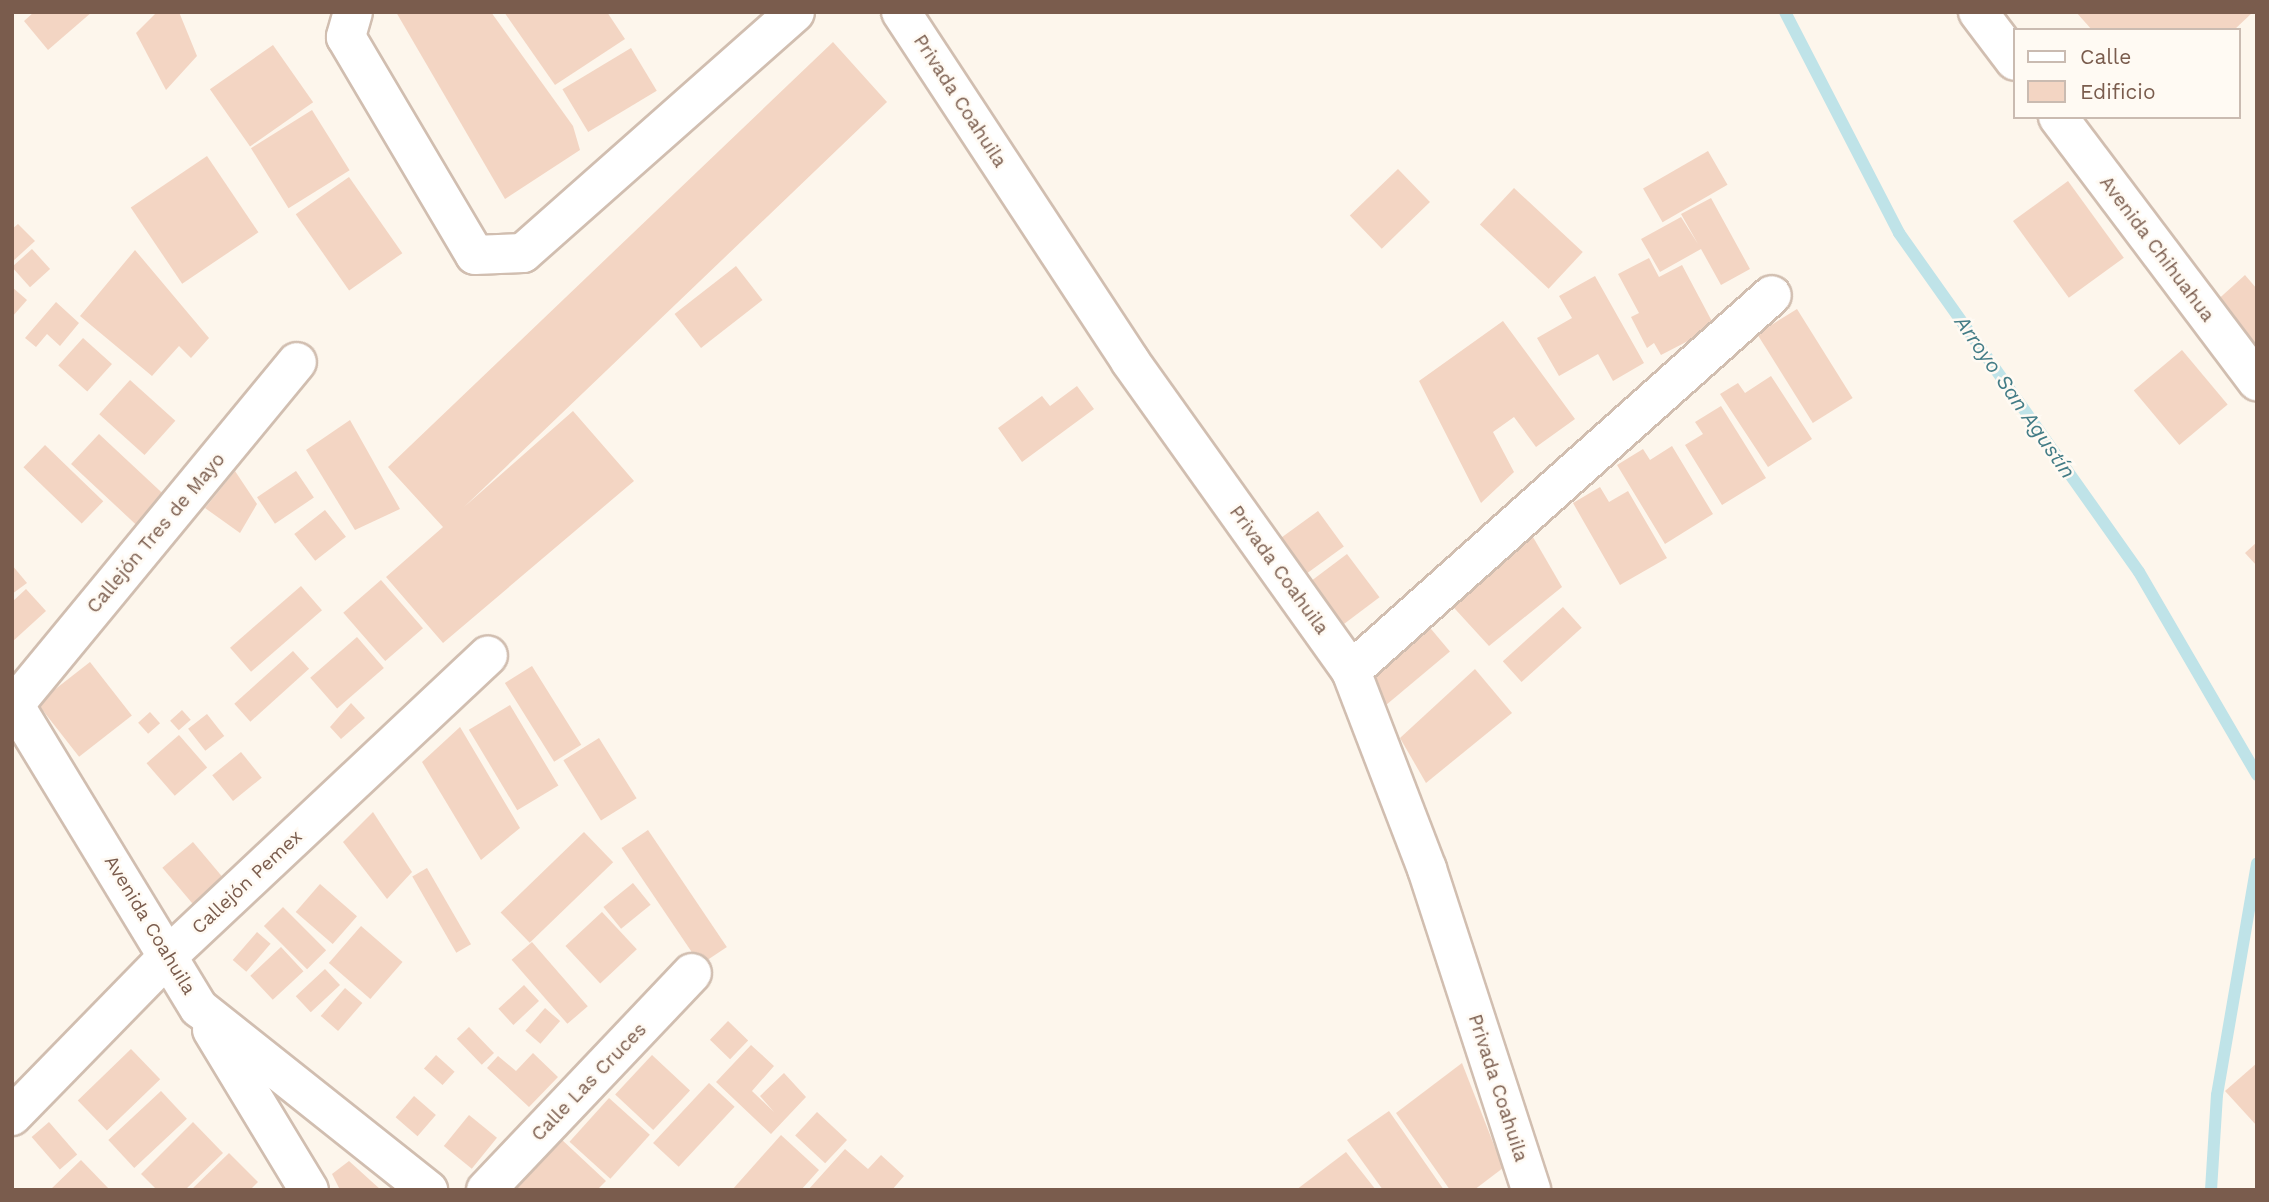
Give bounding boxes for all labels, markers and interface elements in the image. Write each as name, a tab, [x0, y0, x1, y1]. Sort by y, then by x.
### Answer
legend	[2014, 28, 2241, 119]
street label: Privada Coahuila	[908, 30, 1012, 172]
text: Calle	[2080, 44, 2131, 69]
text: Edificio	[2080, 79, 2156, 104]
street label: Avenida Chihuahua	[2095, 171, 2219, 327]
water label: Arroyo San Agustín	[1949, 310, 2081, 484]
street label: Callejón Tres de Mayo	[82, 448, 230, 618]
street label: Privada Coahuila	[1224, 501, 1334, 639]
street label: Callejón Pemex	[187, 825, 307, 939]
street label: Avenida Coahuila	[99, 851, 201, 999]
street label: Privada Coahuila	[1463, 1011, 1533, 1165]
street label: Calle Las Cruces	[527, 1018, 651, 1146]

